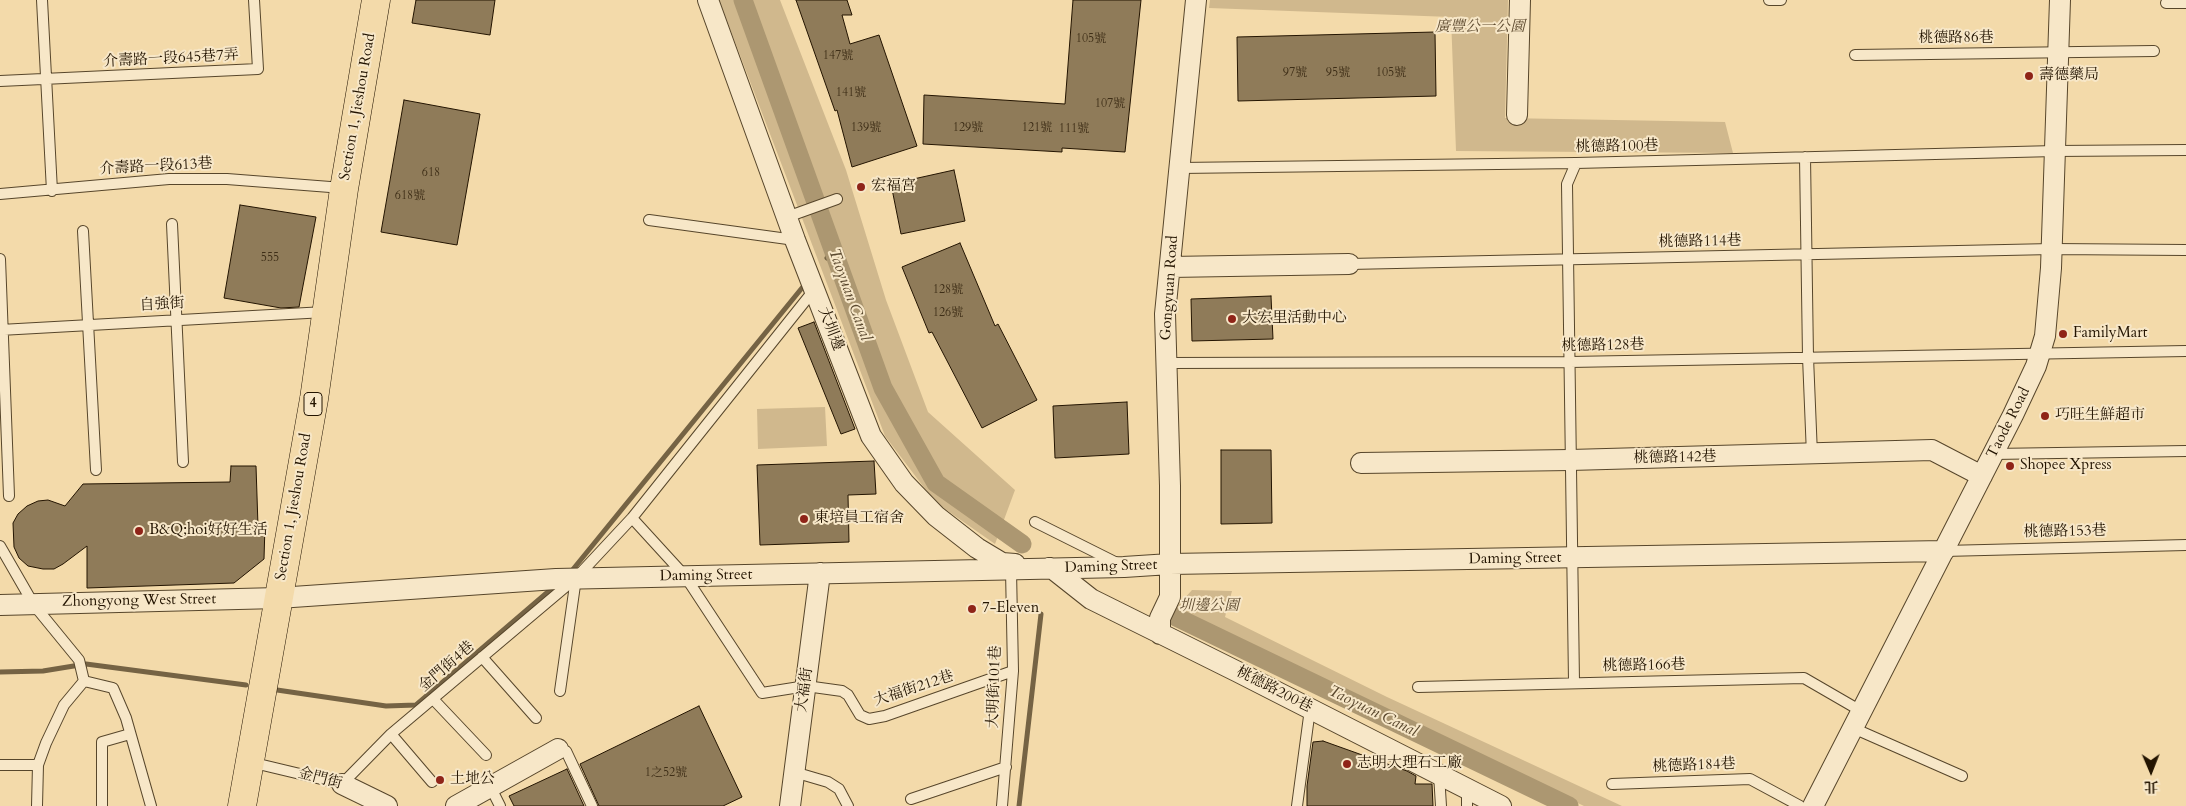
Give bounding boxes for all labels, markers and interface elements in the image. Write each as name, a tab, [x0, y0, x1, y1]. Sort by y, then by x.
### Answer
park label: 廣豐公一公園	[1435, 19, 1525, 37]
street label: 桃德路86巷	[1918, 30, 1994, 48]
street label: Section 1, Jieshou Road	[336, 32, 380, 182]
house number: 105號	[1076, 32, 1106, 46]
street label: 介壽路一段645巷7弄	[103, 46, 239, 72]
house number: 147號	[823, 49, 853, 63]
house number: 97號	[1283, 66, 1307, 80]
house number: 95號	[1326, 66, 1350, 80]
house number: 105號	[1376, 66, 1406, 80]
place label: 壽德藥局	[2039, 67, 2099, 85]
marker: 壽德藥局	[2023, 70, 2035, 82]
house number: 141號	[836, 86, 866, 100]
house number: 107號	[1095, 97, 1125, 111]
house number: 139號	[851, 121, 881, 135]
house number: 129號	[953, 121, 983, 135]
house number: 121號	[1022, 121, 1052, 135]
house number: 111號	[1059, 122, 1089, 136]
street label: 桃德路100巷	[1575, 137, 1659, 157]
street label: 介壽路一段613巷	[99, 155, 213, 179]
house number: 618	[422, 166, 440, 180]
place label: 宏福宮	[871, 178, 916, 196]
marker: 宏福宮	[855, 181, 867, 193]
house number: 618號	[395, 189, 425, 203]
street label: 桃德路114巷	[1658, 232, 1742, 252]
street label: Gongyuan Road	[1157, 235, 1183, 341]
water label: Taoyuan Canal	[823, 246, 875, 344]
house number: 555	[261, 251, 279, 265]
house number: 128號	[933, 283, 963, 297]
street label: 自強街	[139, 295, 185, 315]
street label: 大圳邊	[814, 305, 846, 353]
house number: 126號	[933, 306, 963, 320]
place label: 大宏里活動中心	[1242, 310, 1347, 328]
marker: 大宏里活動中心	[1226, 313, 1238, 325]
place label: FamilyMart	[2073, 325, 2147, 343]
marker: FamilyMart	[2057, 328, 2069, 340]
street label: 桃德路128巷	[1561, 336, 1645, 356]
street label: Taode Road	[1983, 384, 2035, 462]
road number: 4	[304, 392, 322, 416]
place label: 巧旺生鮮超市	[2055, 407, 2145, 425]
marker: 巧旺生鮮超市	[2039, 410, 2051, 422]
street label: Section 1, Jieshou Road	[272, 432, 316, 582]
street label: 桃德路142巷	[1633, 448, 1717, 468]
place label: Shopee Xpress	[2020, 457, 2112, 475]
marker: Shopee Xpress	[2004, 460, 2016, 472]
place label: 東培員工宿舍	[814, 510, 904, 528]
marker: 東培員工宿舍	[798, 513, 810, 525]
place label: B&Q;hoi好好生活	[149, 522, 268, 540]
street label: 桃德路153巷	[2023, 522, 2107, 542]
marker: B&Q;hoi好好生活	[133, 525, 145, 537]
street label: Daming Street	[1469, 549, 1561, 569]
street label: Daming Street	[1064, 556, 1158, 578]
street label: Daming Street	[660, 566, 752, 586]
street label: Zhongyong West Street	[62, 591, 216, 611]
park label: 圳邊公園	[1179, 598, 1239, 616]
place label: 7-Eleven	[982, 600, 1039, 618]
marker: 7-Eleven	[966, 603, 978, 615]
street label: 金門街4巷	[416, 638, 478, 696]
street label: 大明街101巷	[985, 645, 1005, 729]
street label: 桃德路166巷	[1602, 656, 1686, 676]
street label: 桃德路200巷	[1233, 663, 1315, 717]
street label: 大福街	[793, 666, 817, 714]
street label: 大福街212巷	[872, 668, 956, 710]
water label: Taoyuan Canal	[1325, 682, 1421, 742]
north arrow	[2126, 746, 2176, 796]
place label: 志明大理石工廠	[1357, 755, 1462, 773]
street label: 桃德路184巷	[1652, 756, 1736, 776]
marker: 志明大理石工廠	[1341, 758, 1353, 770]
street label: 金門街	[296, 764, 344, 794]
house number: 1之52號	[645, 766, 687, 780]
place label: 土地公	[450, 771, 495, 789]
marker: 土地公	[434, 774, 446, 786]
text: 北	[2144, 777, 2158, 796]

